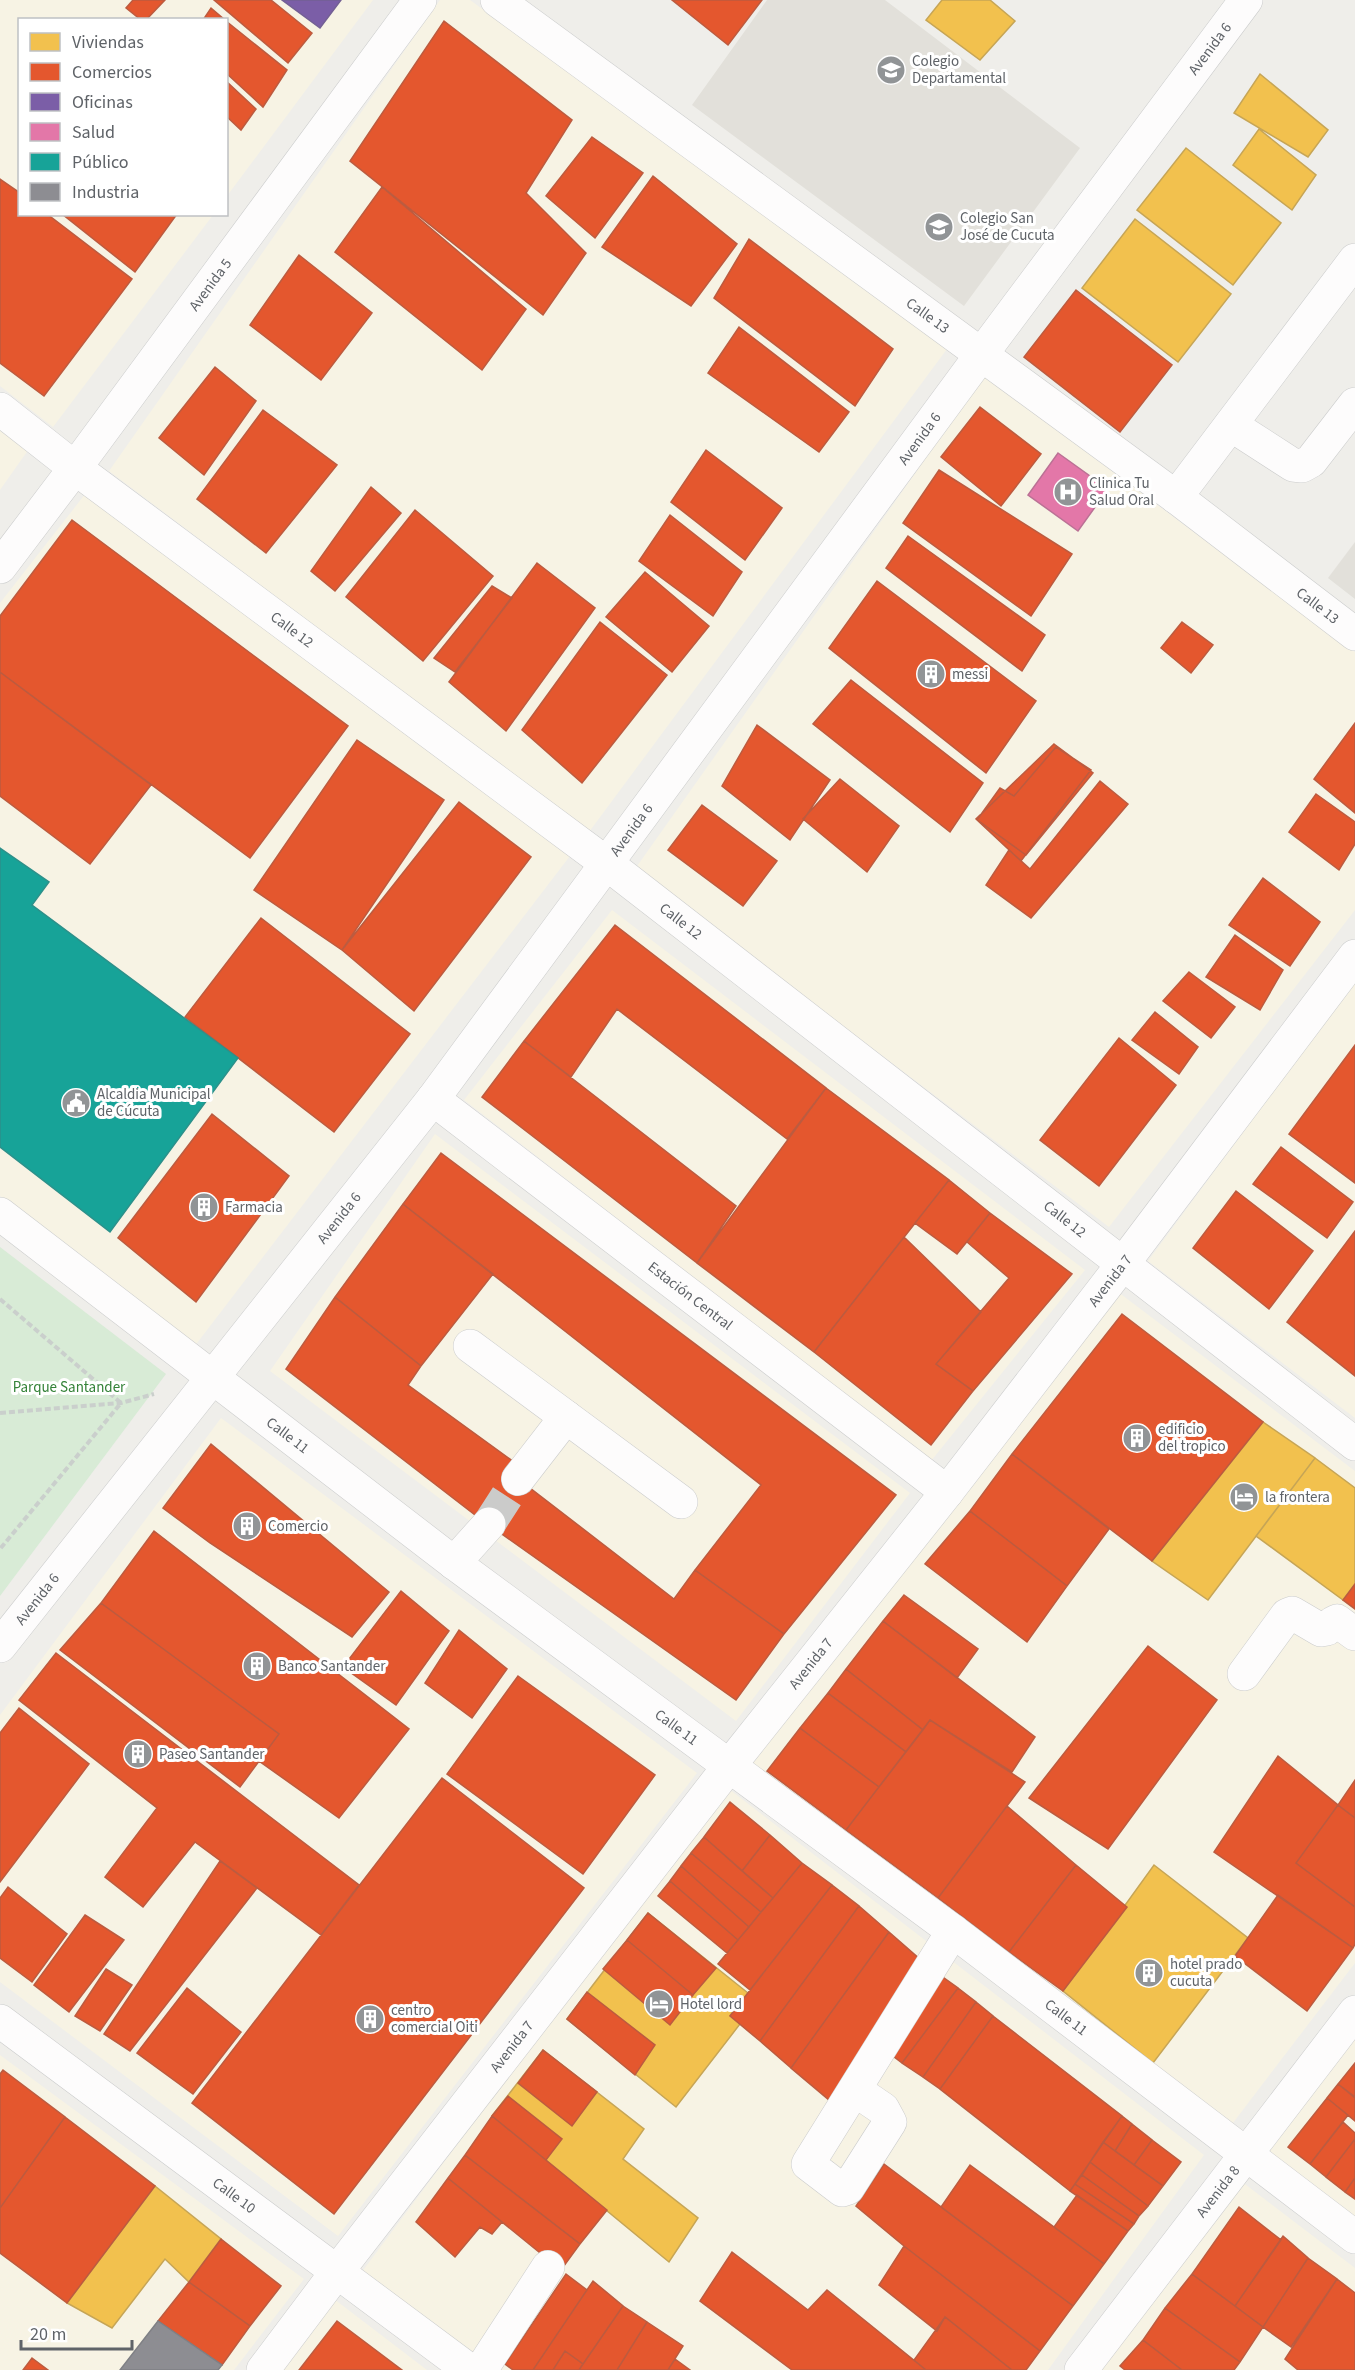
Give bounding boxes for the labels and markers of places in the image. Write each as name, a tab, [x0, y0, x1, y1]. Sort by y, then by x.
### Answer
place label: Colegio Departamental	[912, 51, 1006, 89]
school or university icon: Colegio Departamental	[875, 54, 907, 86]
place label: Colegio San José de Cucuta	[960, 208, 1055, 246]
school or university icon: Colegio San José de Cucuta	[923, 211, 955, 243]
place label: Clinica Tu Salud Oral	[1089, 473, 1154, 511]
hospital icon: Clinica Tu Salud Oral	[1052, 476, 1084, 508]
building icon: messi	[915, 658, 947, 690]
place label: messi	[952, 664, 988, 685]
place label: Alcaldia Municipal de Cúcuta	[97, 1084, 211, 1122]
public building icon: Alcaldia Municipal de Cúcuta	[60, 1087, 92, 1119]
building icon: Farmacia	[188, 1191, 220, 1223]
place label: Farmacia	[225, 1197, 283, 1218]
place label: edificio del tropico	[1158, 1419, 1226, 1457]
building icon: edificio del tropico	[1121, 1422, 1153, 1454]
hotel icon: la frontera	[1228, 1481, 1260, 1513]
place label: la frontera	[1265, 1487, 1330, 1508]
building icon: Comercio	[231, 1510, 263, 1542]
place label: Comercio	[268, 1516, 328, 1537]
building icon: Banco Santander	[241, 1650, 273, 1682]
place label: Banco Santander	[278, 1656, 386, 1677]
building icon: Paseo Santander	[122, 1738, 154, 1770]
place label: Paseo Santander	[159, 1744, 265, 1765]
place label: hotel prado cucuta	[1170, 1954, 1242, 1992]
building icon: hotel prado cucuta	[1133, 1957, 1165, 1989]
hotel icon: Hotel lord	[643, 1988, 675, 2020]
place label: Hotel lord	[680, 1994, 742, 2015]
place label: centro comercial Oiti	[391, 2000, 478, 2038]
building icon: centro comercial Oiti	[354, 2003, 386, 2035]

